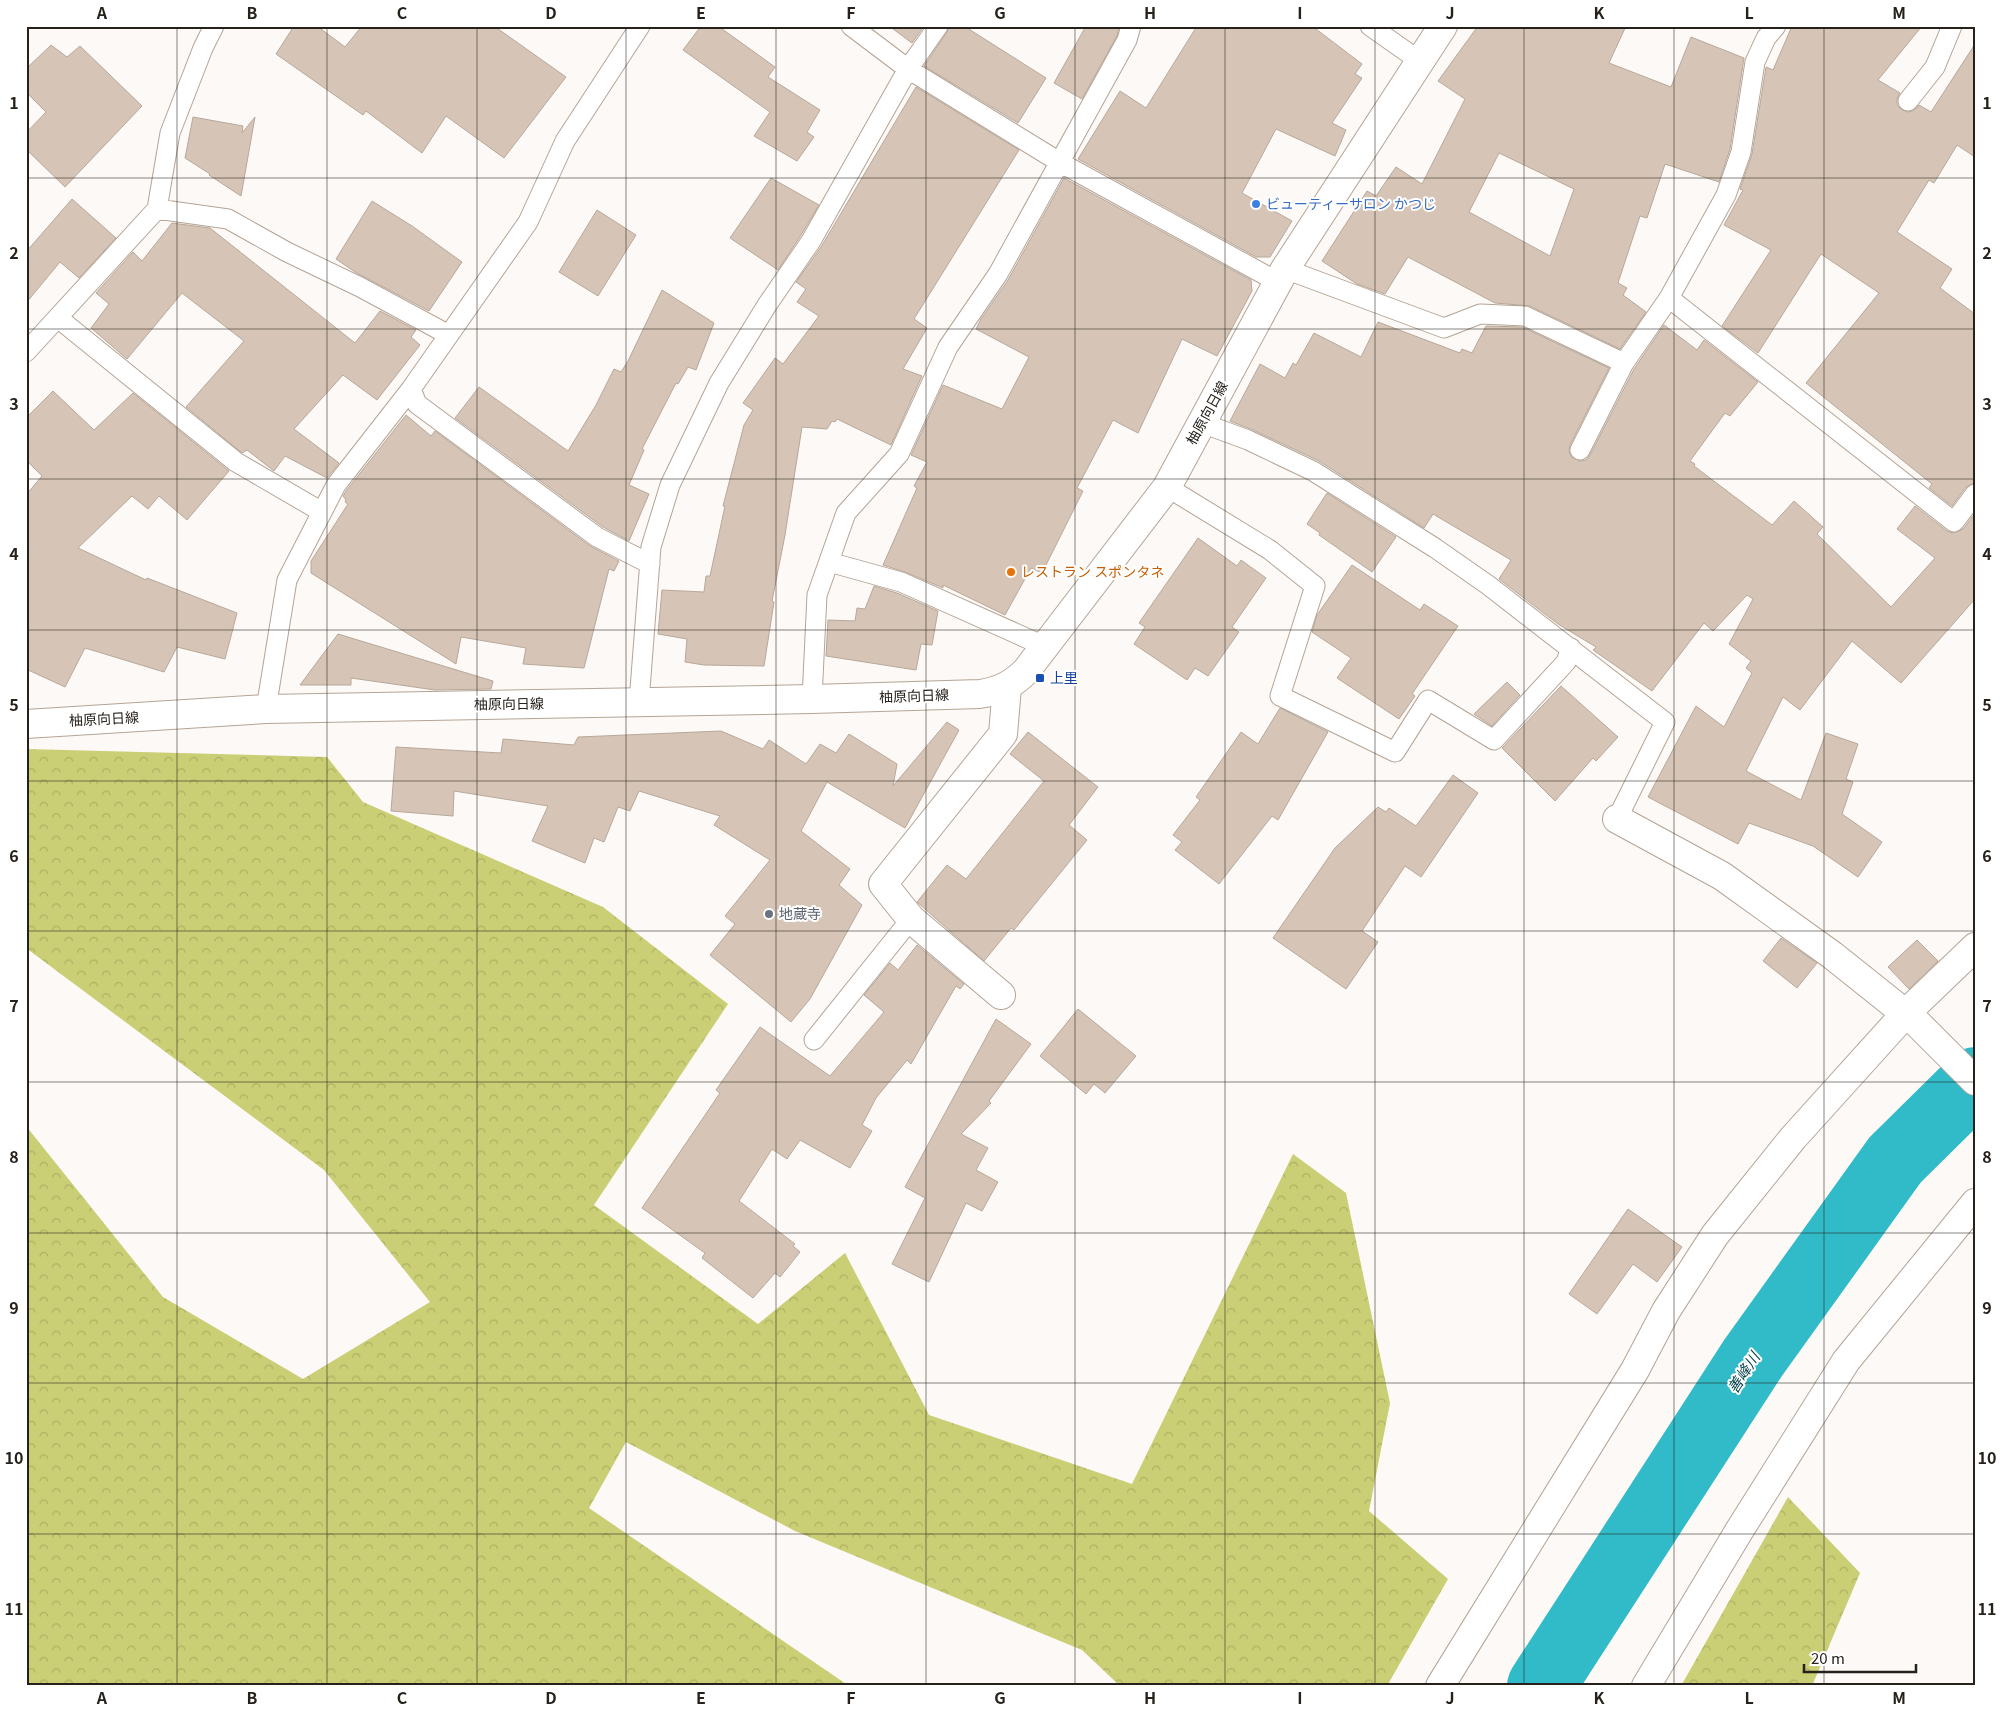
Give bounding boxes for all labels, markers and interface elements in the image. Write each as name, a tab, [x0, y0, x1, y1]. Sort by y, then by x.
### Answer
text: A	[96, 0, 108, 24]
text: B	[247, 0, 258, 24]
text: C	[397, 0, 408, 24]
text: D	[545, 0, 557, 24]
text: E	[696, 0, 706, 24]
text: F	[846, 0, 856, 24]
text: G	[994, 0, 1006, 24]
text: H	[1144, 0, 1156, 24]
text: I	[1297, 0, 1303, 24]
text: J	[1445, 0, 1455, 24]
text: K	[1594, 0, 1606, 24]
text: L	[1744, 0, 1754, 24]
text: M	[1892, 0, 1906, 24]
text: 1	[9, 90, 19, 114]
text: 1	[1982, 90, 1992, 114]
place label: ビューティーサロン かつじ	[1266, 193, 1436, 213]
marker: ビューティーサロン かつじ	[1250, 198, 1262, 210]
text: 2	[9, 240, 19, 264]
text: 2	[1982, 240, 1992, 264]
street label: 柚原向日線	[1180, 377, 1232, 448]
text: 3	[9, 391, 19, 415]
text: 3	[1982, 391, 1992, 415]
text: 4	[9, 541, 19, 565]
text: 4	[1982, 541, 1992, 565]
place label: レストラン スポンタネ	[1021, 561, 1164, 581]
marker: レストラン スポンタネ	[1005, 566, 1017, 578]
place label: 上里	[1050, 667, 1078, 687]
marker: 上里	[1034, 672, 1046, 684]
street label: 柚原向日線	[879, 684, 949, 706]
text: 5	[9, 692, 19, 716]
street label: 柚原向日線	[474, 692, 544, 714]
text: 5	[1982, 692, 1992, 716]
street label: 柚原向日線	[68, 706, 139, 730]
text: 6	[9, 843, 19, 867]
text: 6	[1982, 843, 1992, 867]
place label: 地蔵寺	[779, 903, 821, 923]
marker: 地蔵寺	[763, 908, 775, 920]
text: 7	[9, 993, 19, 1017]
text: 7	[1982, 993, 1992, 1017]
text: 8	[9, 1144, 19, 1168]
text: 8	[1982, 1144, 1992, 1168]
text: 9	[9, 1295, 19, 1319]
text: 9	[1982, 1295, 1992, 1319]
water label: 善峰川	[1722, 1346, 1765, 1397]
text: 10	[5, 1445, 23, 1469]
text: 10	[1978, 1445, 1996, 1469]
text: 11	[5, 1596, 23, 1620]
text: 11	[1978, 1596, 1996, 1620]
scale bar	[1804, 1642, 1916, 1674]
text: 20 m	[1811, 1647, 1845, 1668]
text: A	[96, 1685, 108, 1709]
text: B	[247, 1685, 258, 1709]
text: C	[397, 1685, 408, 1709]
text: D	[545, 1685, 557, 1709]
text: E	[696, 1685, 706, 1709]
text: F	[846, 1685, 856, 1709]
text: G	[994, 1685, 1006, 1709]
text: H	[1144, 1685, 1156, 1709]
text: I	[1297, 1685, 1303, 1709]
text: J	[1445, 1685, 1455, 1709]
text: K	[1594, 1685, 1606, 1709]
text: L	[1744, 1685, 1754, 1709]
text: M	[1892, 1685, 1906, 1709]

